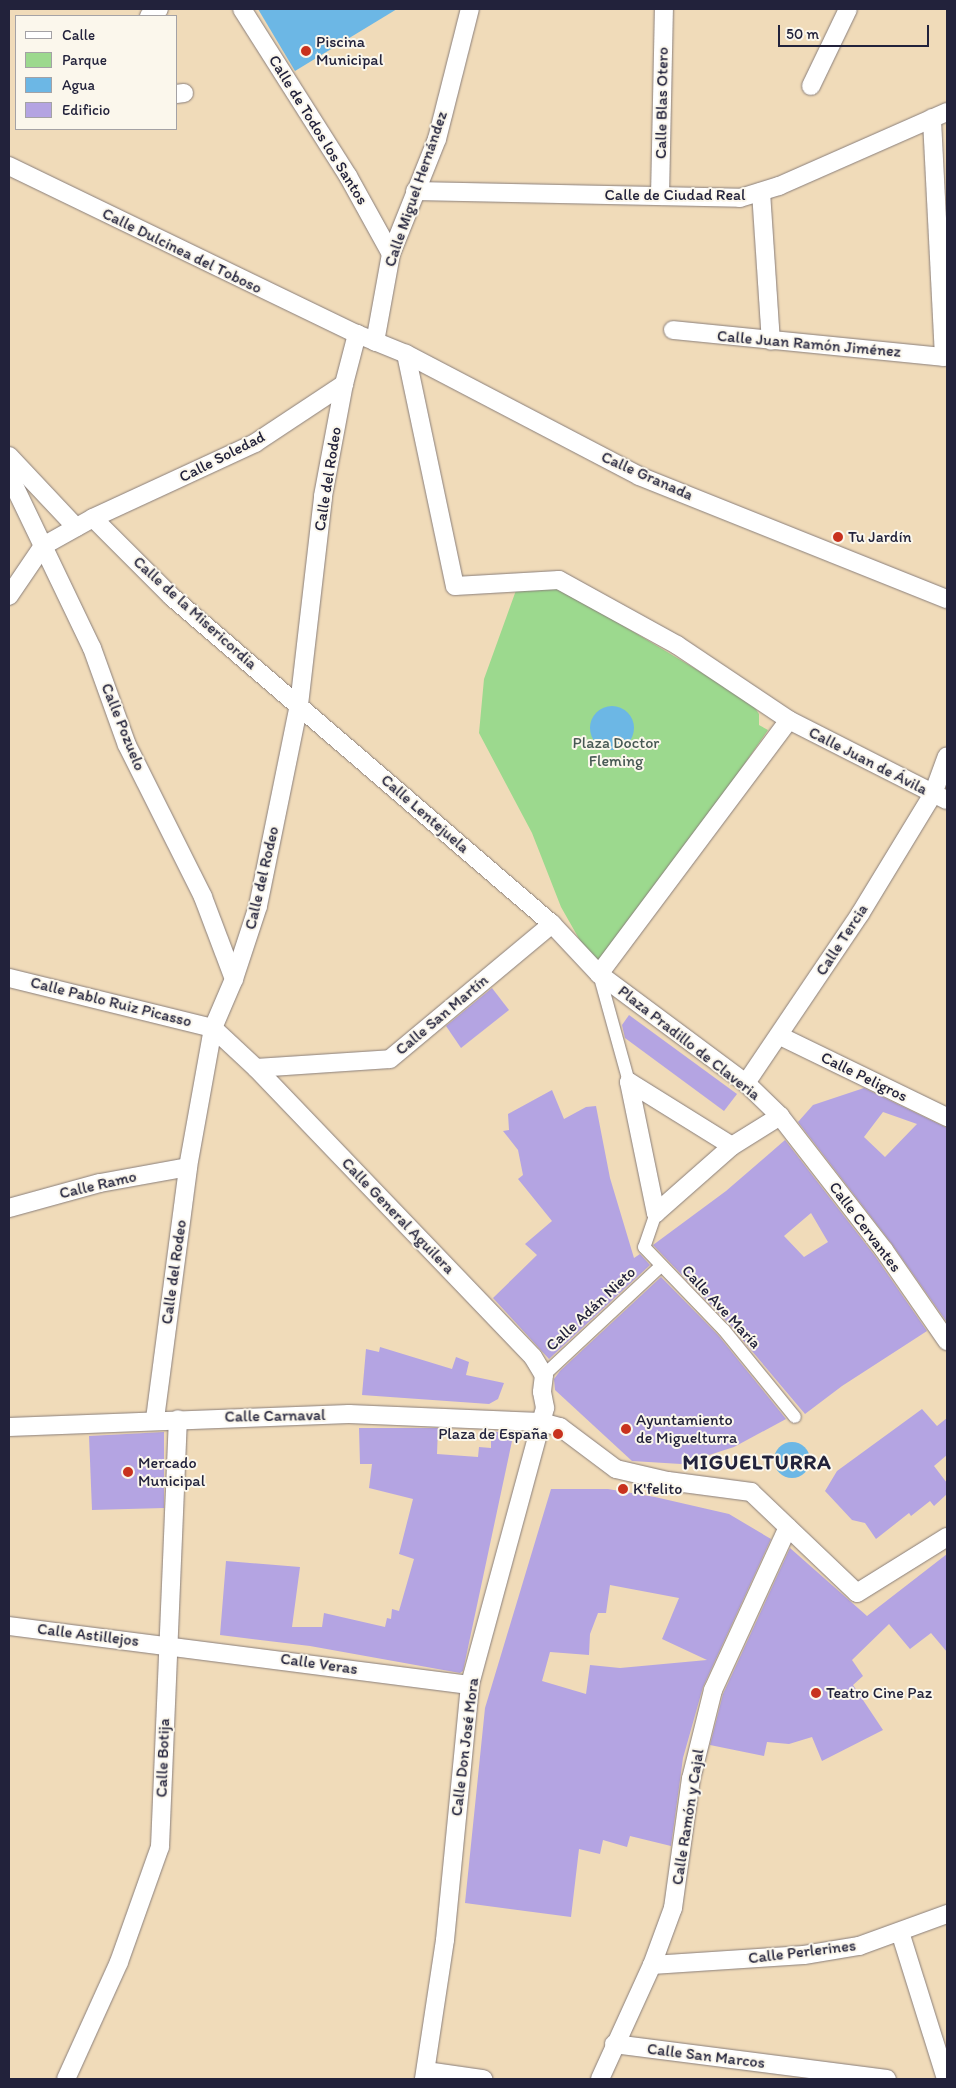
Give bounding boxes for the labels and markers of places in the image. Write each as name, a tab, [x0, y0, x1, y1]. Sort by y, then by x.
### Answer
place label: Piscina Municipal	[316, 32, 383, 70]
marker: Piscina Municipal	[300, 45, 312, 57]
place label: Tu Jardín	[848, 527, 912, 547]
marker: Tu Jardín	[832, 531, 844, 543]
place label: Ayuntamiento de Miguelturra	[636, 1410, 737, 1448]
marker: Ayuntamiento de Miguelturra	[620, 1423, 632, 1435]
place label: Plaza de España	[438, 1424, 548, 1444]
marker: Plaza de España	[552, 1428, 564, 1440]
place label: Mercado Municipal	[138, 1453, 205, 1491]
marker: Mercado Municipal	[122, 1466, 134, 1478]
place label: K'felito	[633, 1479, 682, 1499]
marker: K'felito	[617, 1483, 629, 1495]
place label: Teatro Cine Paz	[826, 1683, 932, 1703]
marker: Teatro Cine Paz	[810, 1687, 822, 1699]

